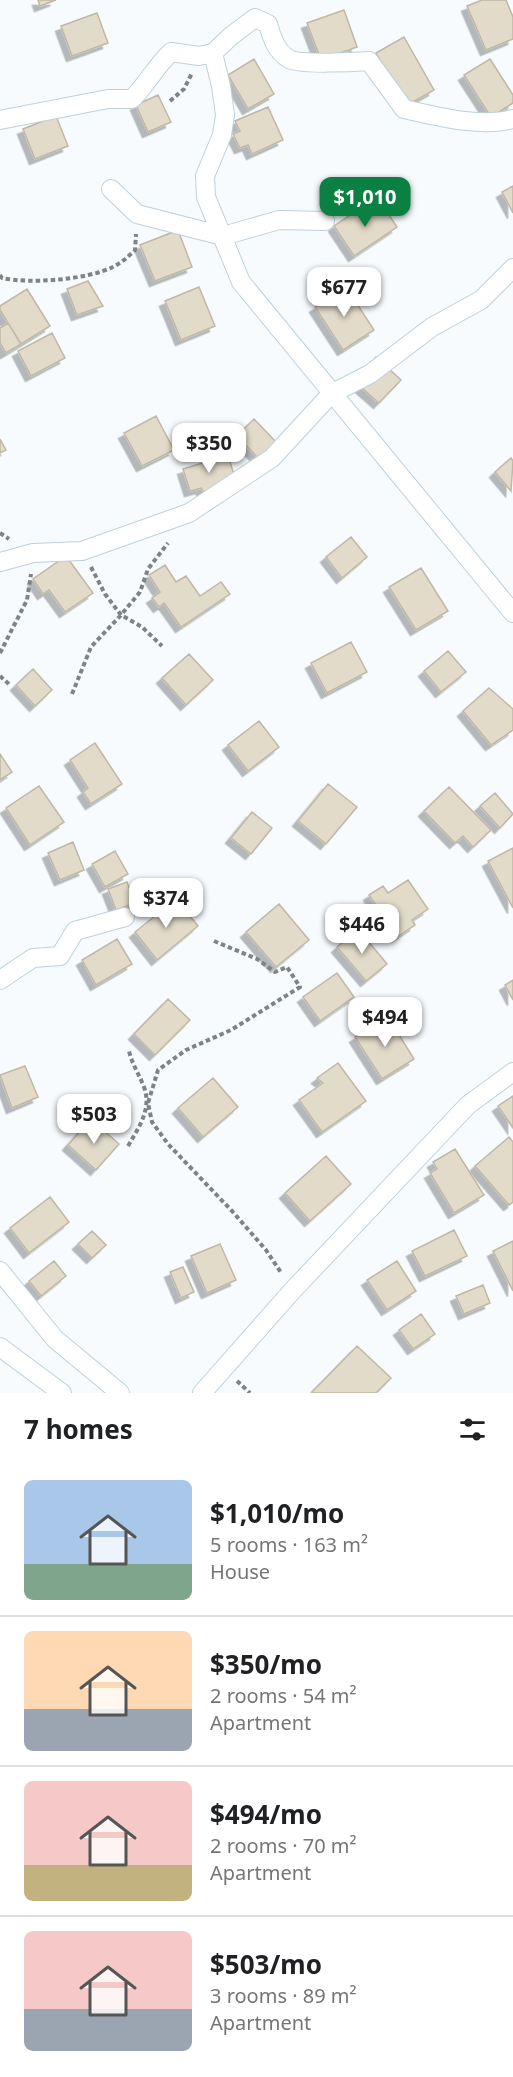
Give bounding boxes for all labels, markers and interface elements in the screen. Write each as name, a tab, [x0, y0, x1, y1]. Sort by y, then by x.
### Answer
pin: $1,010	[316, 177, 414, 228]
text: $1,010	[334, 183, 396, 210]
pin: $677	[308, 267, 380, 318]
text: $677	[321, 273, 367, 300]
pin: $350	[173, 423, 245, 474]
text: $350	[186, 429, 232, 456]
pin: $374	[130, 878, 202, 929]
text: $374	[143, 884, 189, 911]
pin: $446	[326, 904, 398, 955]
text: $446	[339, 910, 385, 937]
pin: $494	[349, 997, 421, 1048]
text: $494	[362, 1003, 408, 1030]
pin: $503	[58, 1094, 130, 1145]
text: $503	[71, 1100, 117, 1127]
text: 7 homes	[24, 1411, 133, 1447]
icon: filters	[456, 1413, 489, 1446]
text: $1,010/mo	[210, 1495, 344, 1531]
icon: home	[72, 1504, 144, 1576]
text: 5 rooms · 163 m²	[210, 1531, 368, 1558]
text: House	[210, 1558, 270, 1585]
text: $350/mo	[210, 1646, 322, 1682]
icon: home	[72, 1655, 144, 1727]
text: 2 rooms · 54 m²	[210, 1682, 357, 1709]
text: Apartment	[210, 1709, 311, 1736]
text: $494/mo	[210, 1796, 322, 1832]
icon: home	[72, 1805, 144, 1877]
text: 2 rooms · 70 m²	[210, 1832, 357, 1859]
text: Apartment	[210, 1859, 311, 1886]
text: $503/mo	[210, 1946, 322, 1982]
icon: home	[72, 1955, 144, 2027]
text: 3 rooms · 89 m²	[210, 1982, 357, 2009]
text: Apartment	[210, 2009, 311, 2036]

